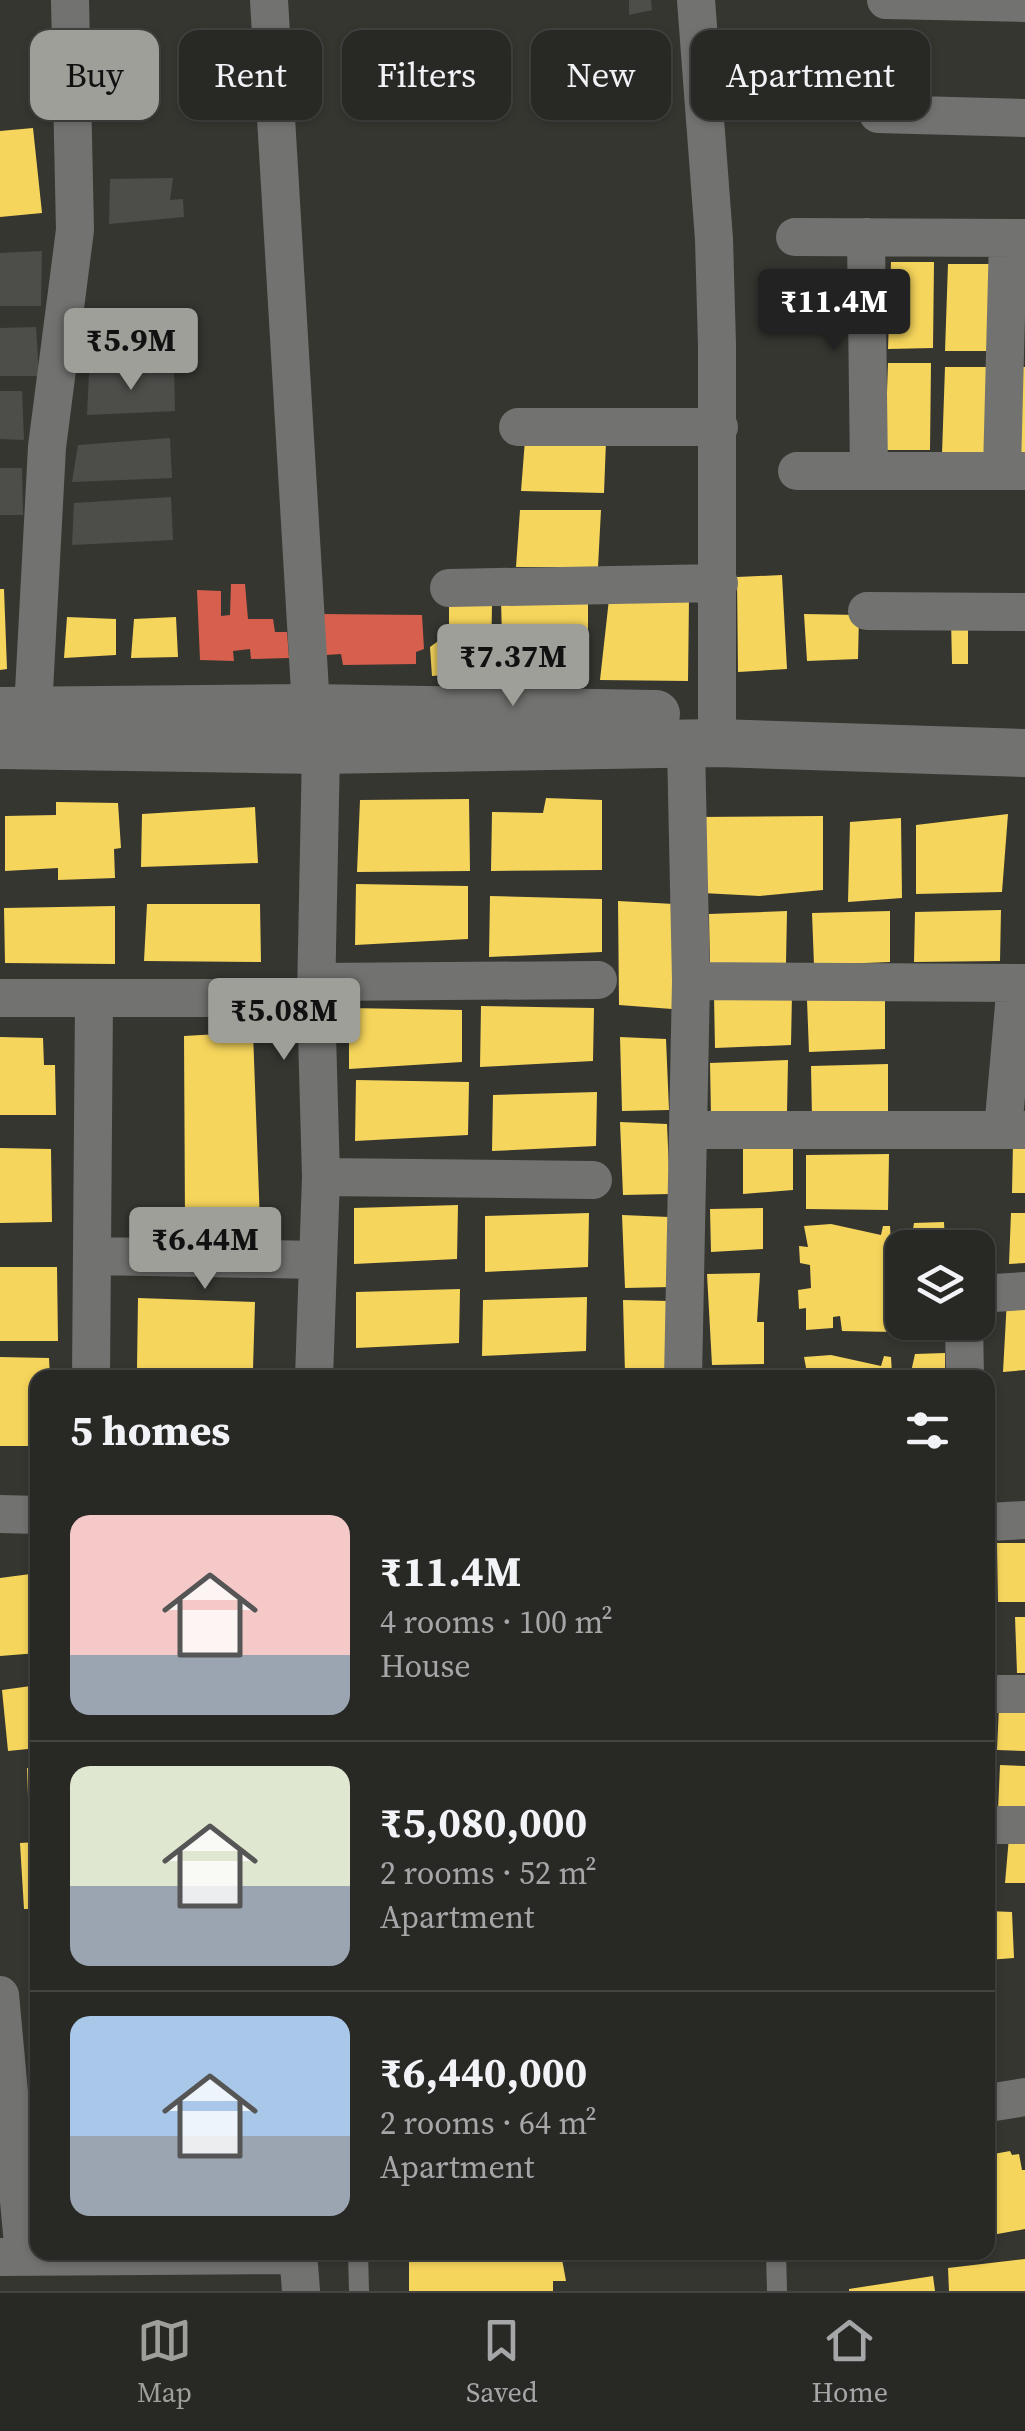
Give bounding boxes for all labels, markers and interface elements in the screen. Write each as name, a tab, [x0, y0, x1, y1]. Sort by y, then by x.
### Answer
chip: Buy	[30, 30, 159, 120]
chip: Rent	[179, 30, 322, 120]
chip: Filters	[342, 30, 511, 120]
chip: New	[531, 30, 671, 120]
chip: Apartment	[691, 30, 930, 120]
pin: ₹11.4M	[753, 269, 915, 354]
text: ₹11.4M	[780, 279, 888, 323]
pin: ₹5.9M	[61, 308, 201, 393]
text: ₹5.9M	[86, 318, 176, 362]
pin: ₹7.37M	[432, 624, 594, 709]
text: ₹7.37M	[459, 634, 567, 678]
pin: ₹5.08M	[203, 978, 365, 1063]
text: ₹5.08M	[230, 988, 338, 1032]
pin: ₹6.44M	[124, 1207, 286, 1292]
text: ₹6.44M	[151, 1217, 259, 1261]
map controls	[885, 1230, 995, 1340]
button: layers	[885, 1230, 995, 1340]
text: 5 homes	[70, 1401, 230, 1459]
icon: filters	[900, 1403, 955, 1458]
text: ₹11.4M	[380, 1542, 521, 1600]
icon: home	[150, 1555, 270, 1675]
text: 4 rooms · 100 m²	[380, 1600, 613, 1644]
text: House	[380, 1644, 471, 1688]
text: ₹5,080,000	[380, 1793, 587, 1851]
icon: home	[150, 1806, 270, 1926]
text: 2 rooms · 52 m²	[380, 1851, 597, 1895]
text: Apartment	[380, 1895, 534, 1939]
text: ₹6,440,000	[380, 2043, 587, 2101]
icon: home	[150, 2056, 270, 2176]
text: 2 rooms · 64 m²	[380, 2101, 597, 2145]
text: Apartment	[380, 2145, 534, 2189]
tab: Map	[137, 2313, 192, 2411]
tab: Saved	[466, 2313, 538, 2411]
tab: Home	[812, 2313, 888, 2411]

